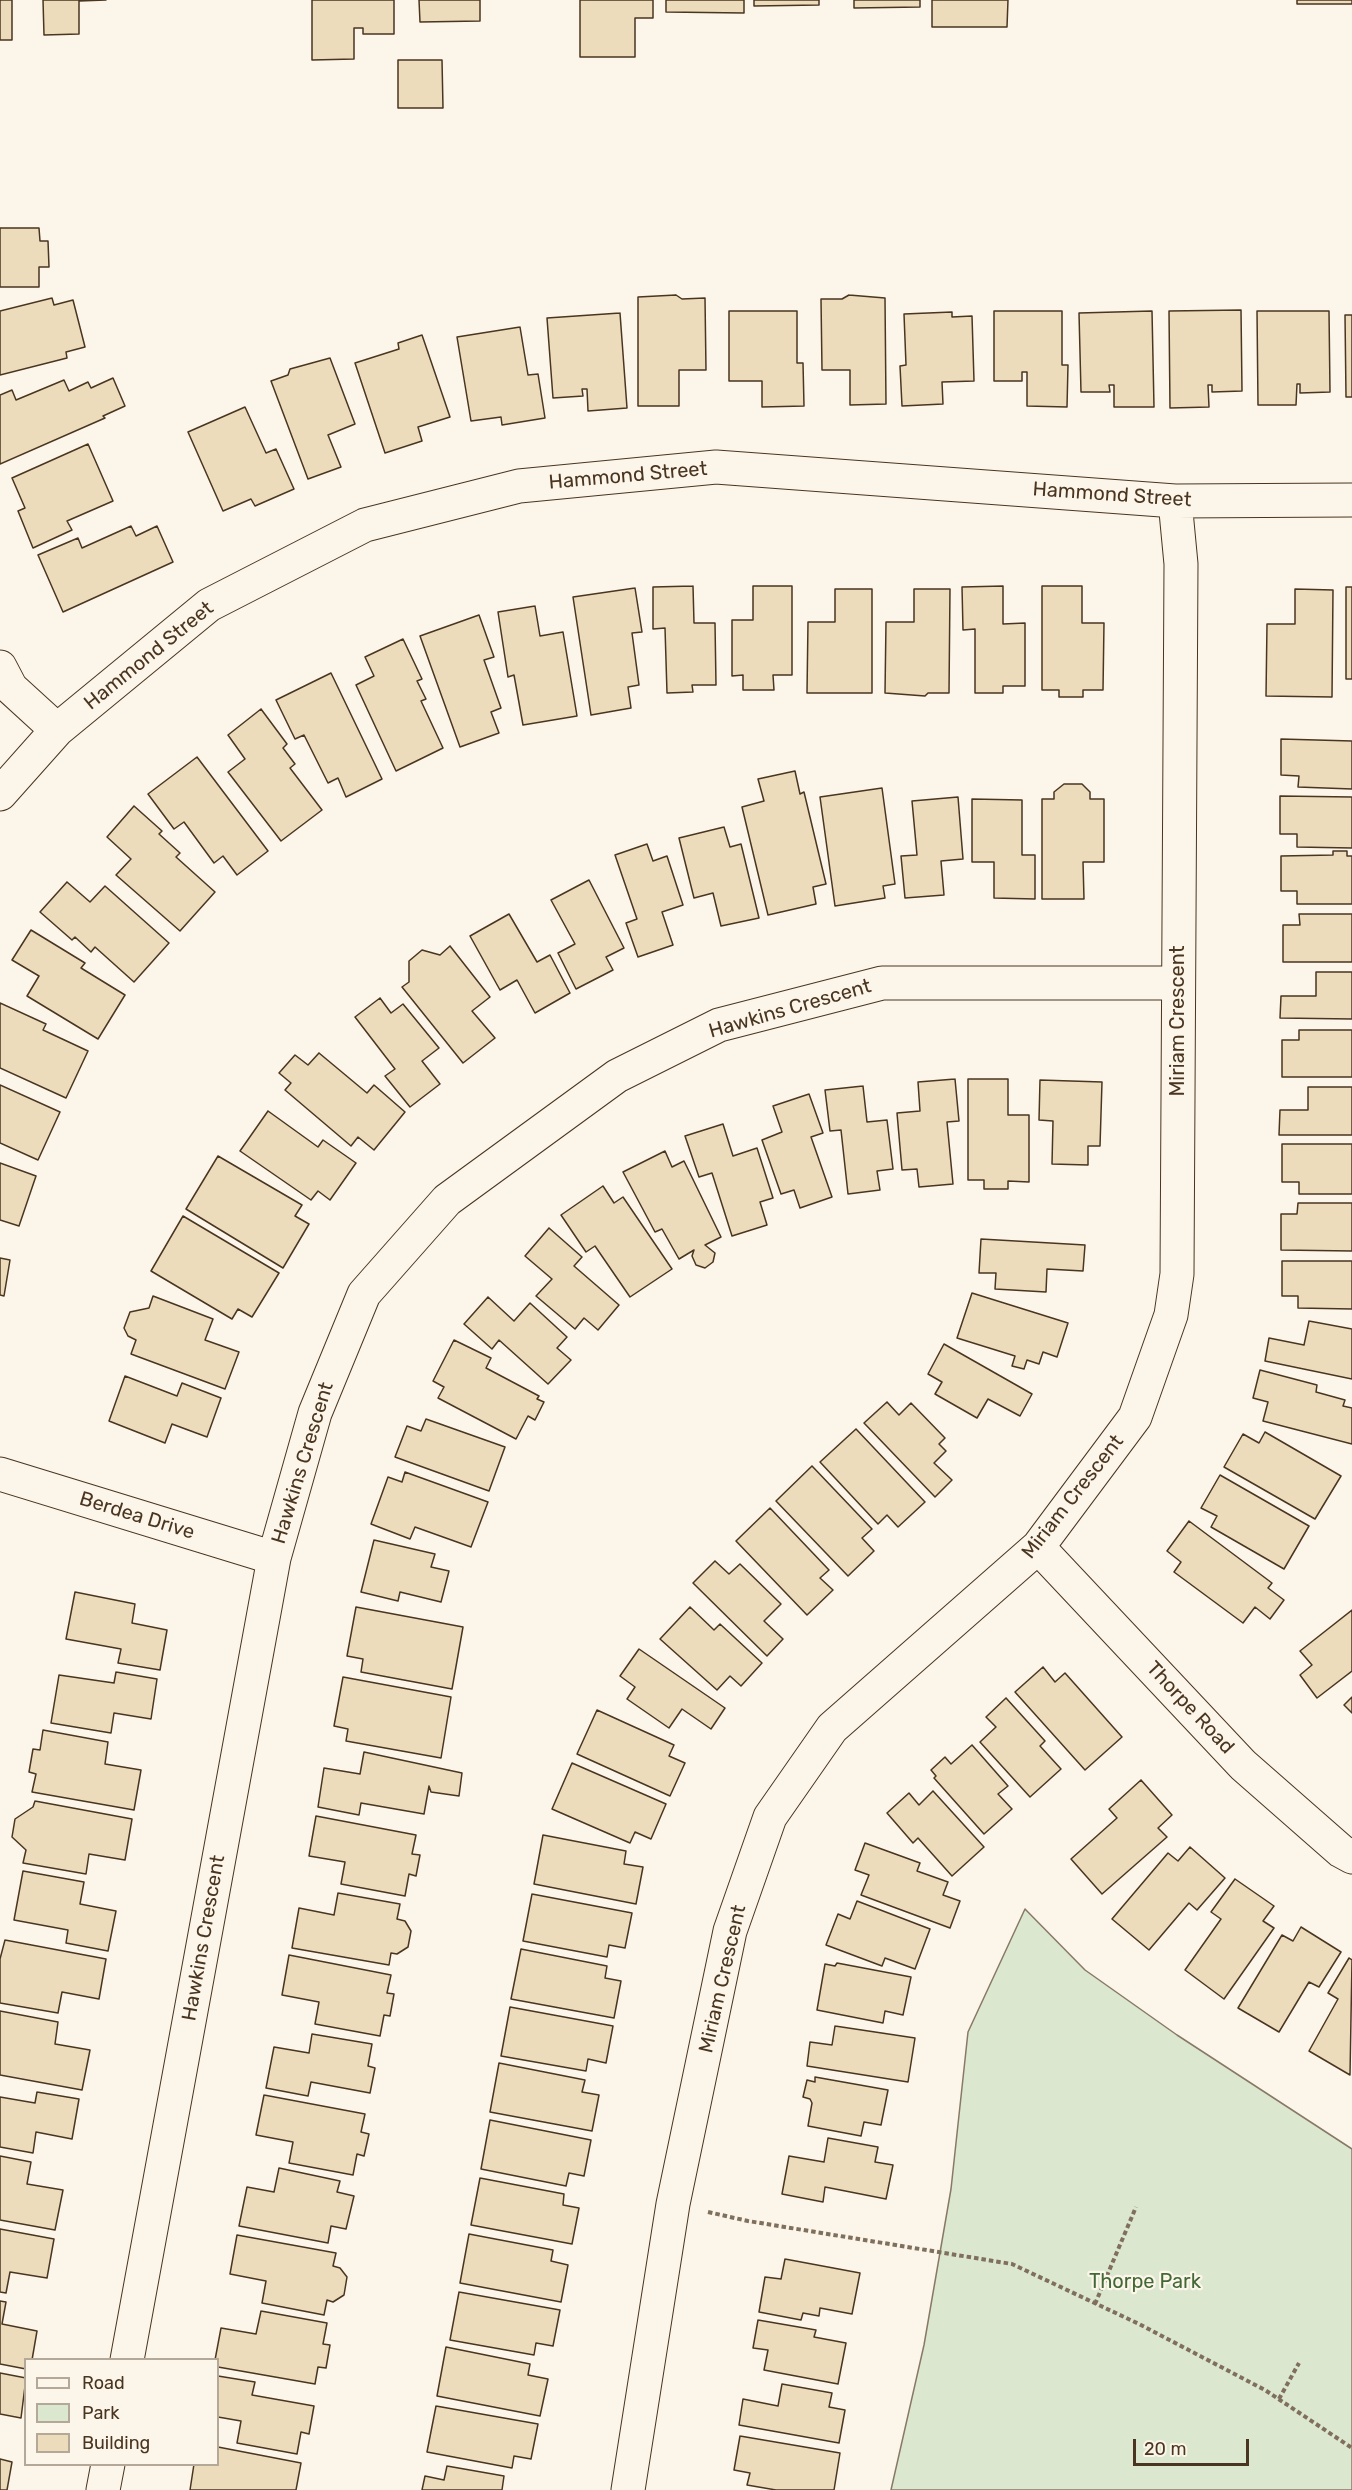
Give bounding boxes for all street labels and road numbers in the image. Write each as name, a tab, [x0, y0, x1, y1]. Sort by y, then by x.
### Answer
street label: Hammond Street	[548, 457, 708, 495]
street label: Hammond Street	[1032, 477, 1192, 513]
street label: Hammond Street	[80, 597, 218, 715]
street label: Miriam Crescent	[1166, 945, 1190, 1097]
street label: Hawkins Crescent	[706, 974, 874, 1044]
street label: Hawkins Crescent	[267, 1379, 339, 1547]
street label: Miriam Crescent	[1017, 1430, 1129, 1564]
street label: Berdea Drive	[77, 1487, 197, 1545]
street label: Thorpe Road	[1141, 1657, 1239, 1759]
street label: Hawkins Crescent	[178, 1853, 230, 2023]
street label: Miriam Crescent	[694, 1903, 752, 2055]

